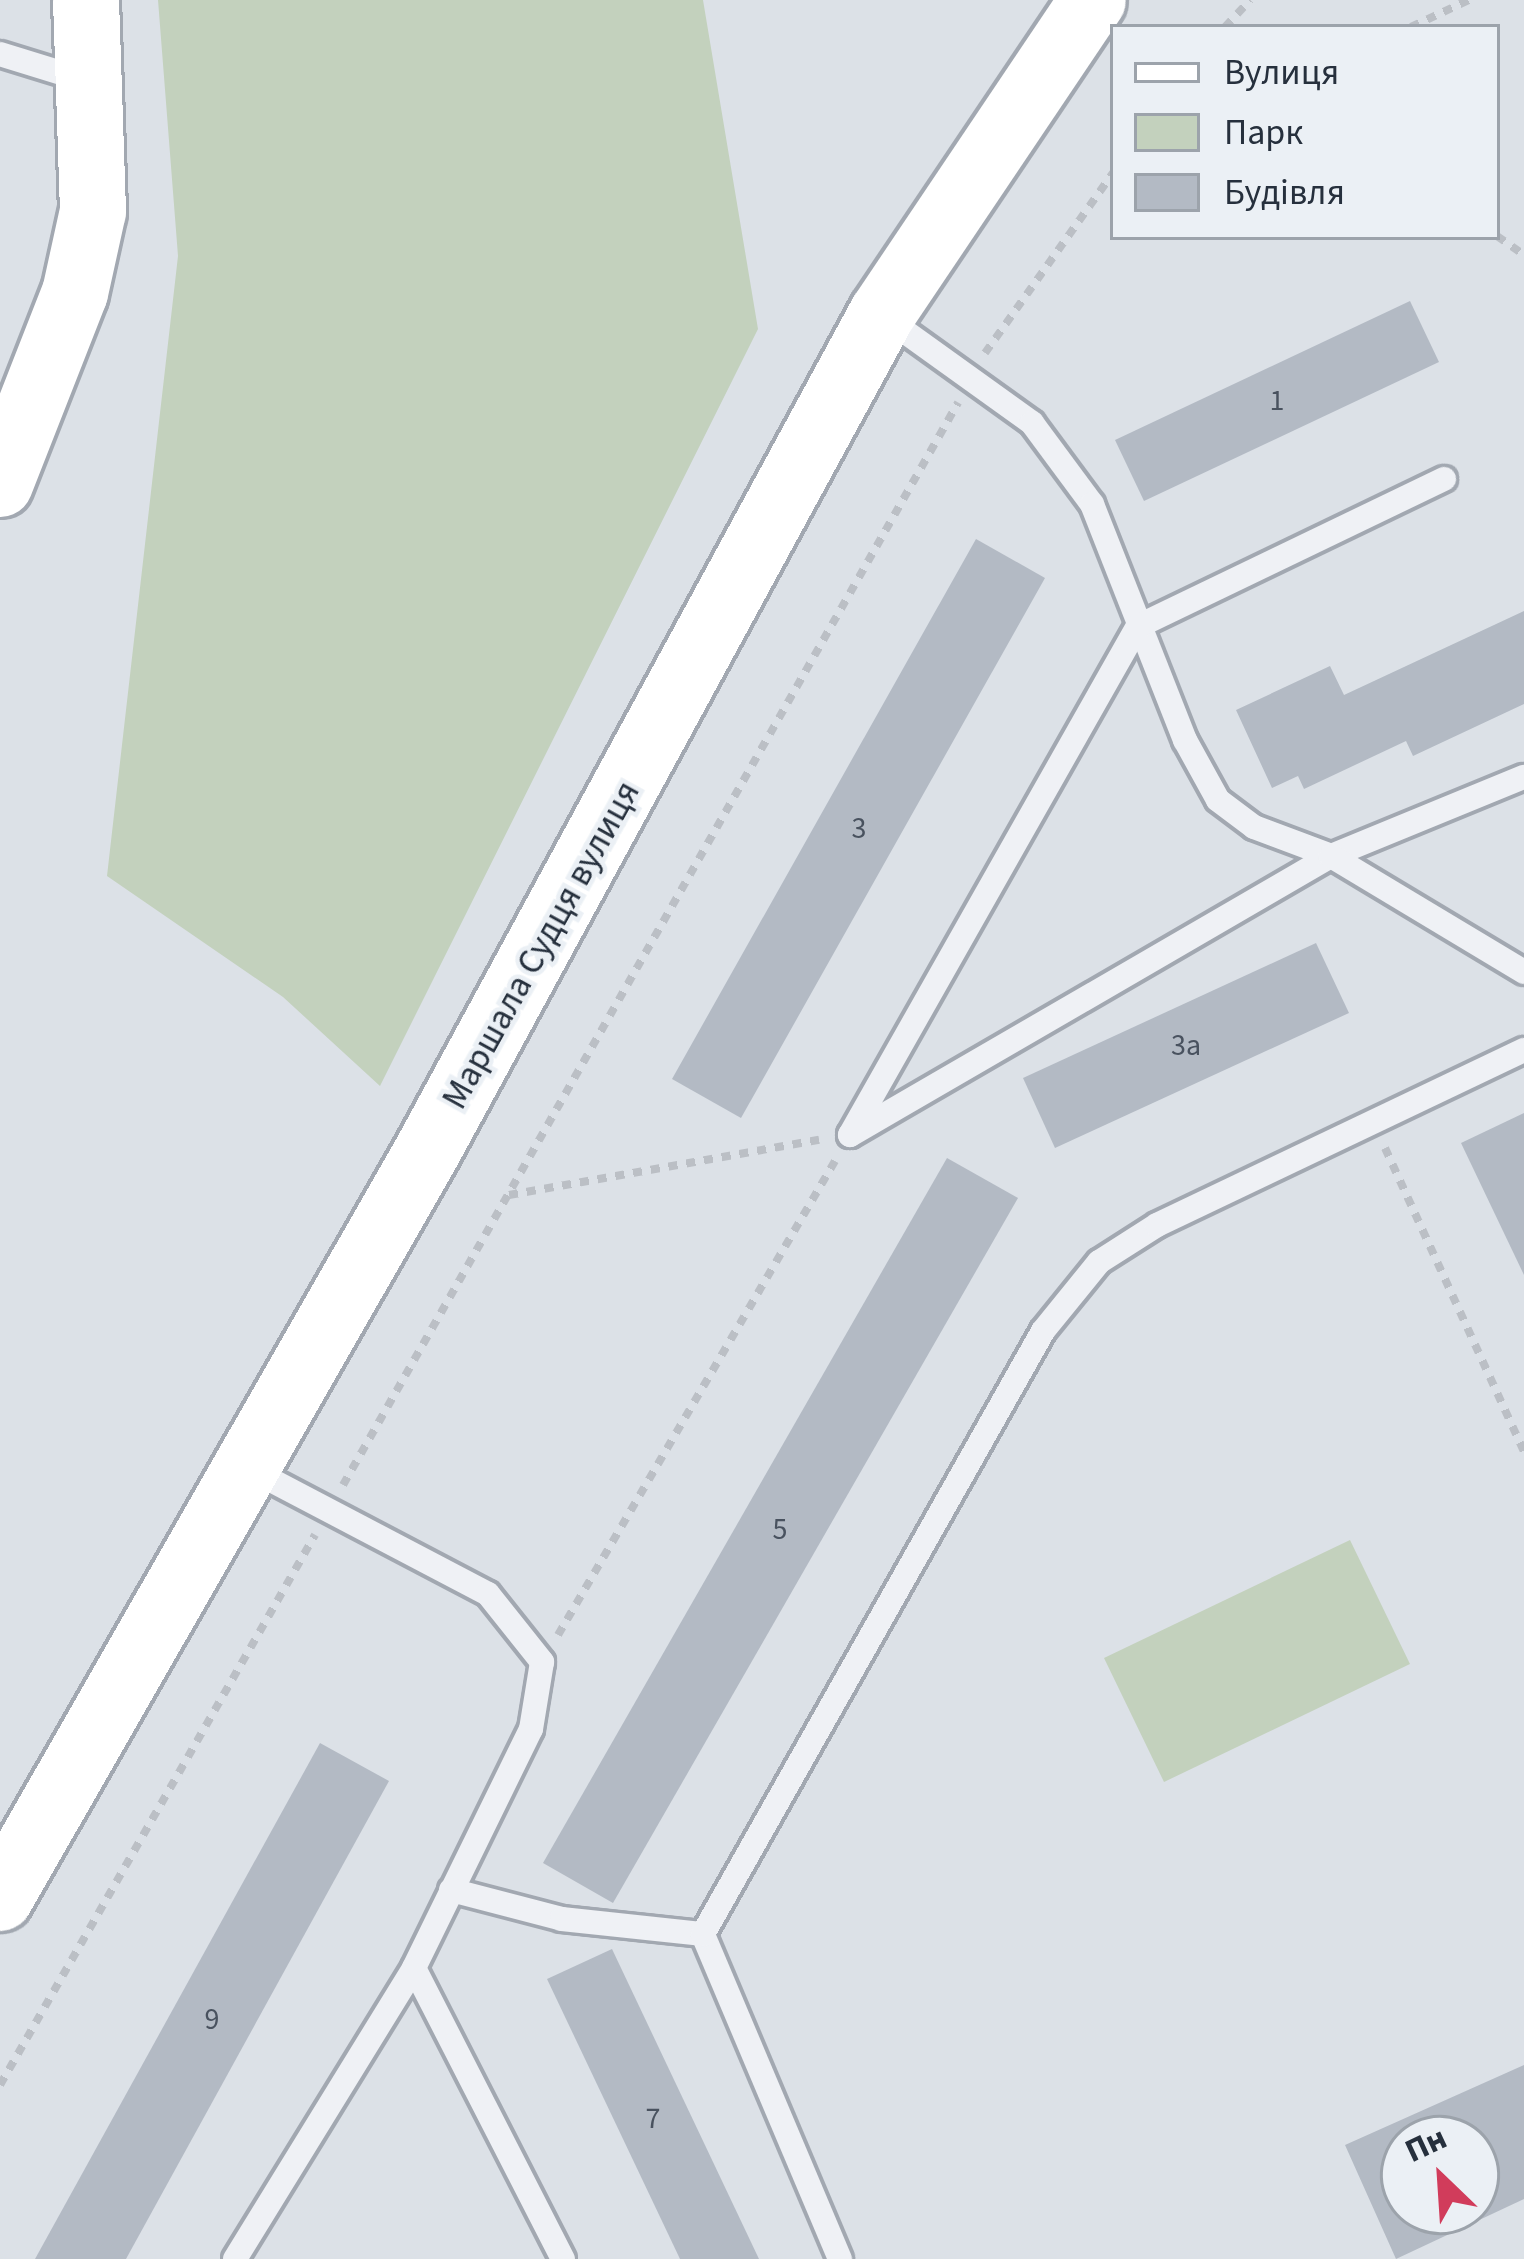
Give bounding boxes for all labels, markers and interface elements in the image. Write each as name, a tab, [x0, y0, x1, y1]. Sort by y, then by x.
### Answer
legend	[1110, 24, 1500, 240]
text: Вулиця	[1224, 47, 1339, 98]
text: Парк	[1224, 107, 1303, 158]
text: Будівля	[1224, 167, 1345, 218]
house number: 1	[1270, 383, 1284, 419]
street label: Маршала Судця вулиця	[433, 773, 649, 1117]
house number: 3	[852, 811, 866, 847]
house number: 3а	[1171, 1028, 1201, 1064]
house number: 5	[773, 1512, 787, 1548]
house number: 9	[205, 2002, 219, 2038]
house number: 7	[646, 2101, 660, 2137]
north arrow	[1380, 2115, 1500, 2235]
text: Пн	[1397, 2115, 1454, 2175]

